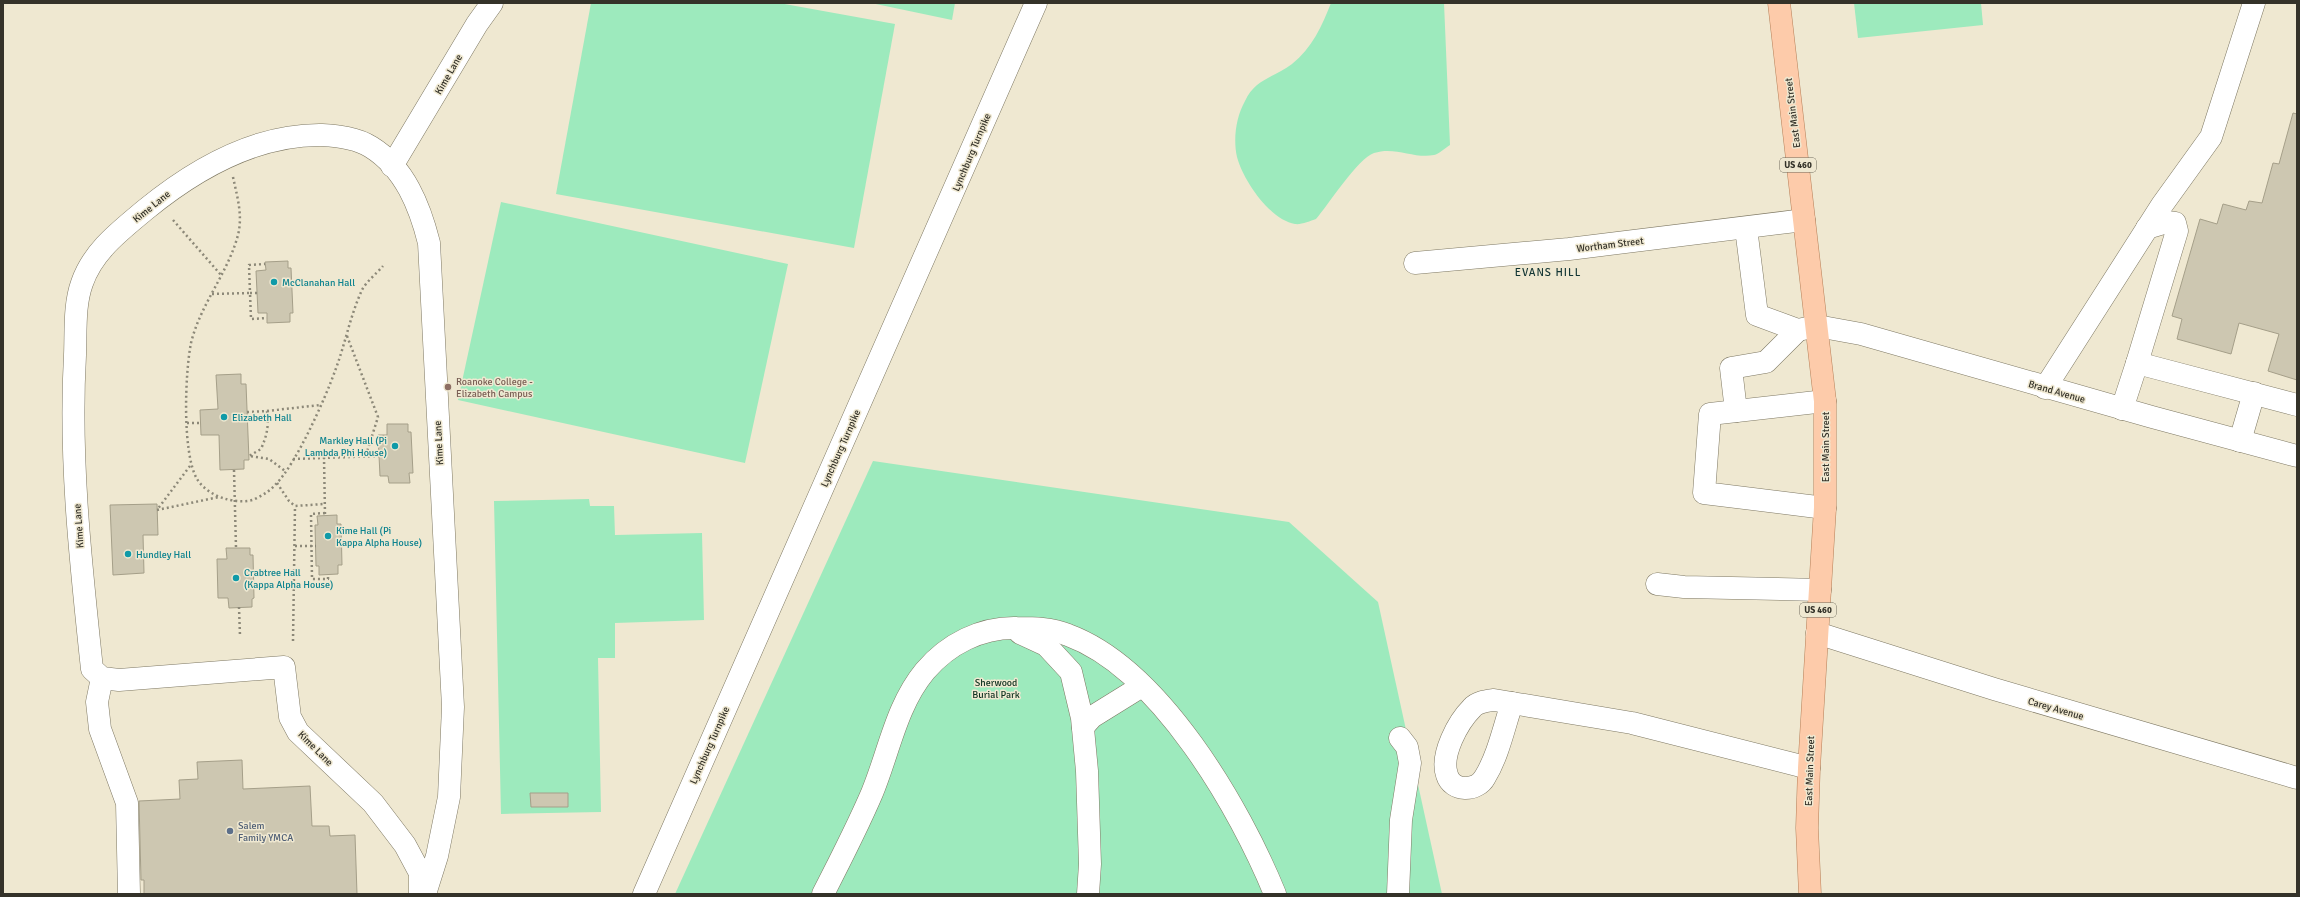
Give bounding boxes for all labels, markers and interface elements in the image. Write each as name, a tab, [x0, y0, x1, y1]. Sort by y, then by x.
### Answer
street label: Kime Lane	[433, 52, 465, 97]
street label: East Main Street	[1783, 77, 1803, 149]
street label: Lynchburg Turnpike	[950, 112, 994, 193]
road number: US 460	[1780, 158, 1816, 172]
street label: Kime Lane	[131, 188, 173, 225]
street label: Wortham Street	[1576, 235, 1645, 255]
district label: EVANS HILL	[1515, 266, 1581, 279]
marker: McClanahan Hall	[269, 277, 279, 287]
place label: McClanahan Hall	[282, 277, 355, 289]
place label: Roanoke College - Elizabeth Campus	[456, 376, 533, 400]
street label: Brand Avenue	[2027, 378, 2087, 406]
marker: Roanoke College - Elizabeth Campus	[443, 382, 453, 392]
street label: Lynchburg Turnpike	[818, 408, 863, 489]
street label: East Main Street	[1820, 411, 1832, 482]
marker: Elizabeth Hall	[219, 412, 229, 422]
place label: Elizabeth Hall	[232, 412, 292, 424]
street label: Kime Lane	[432, 420, 446, 465]
place label: Markley Hall (Pi Lambda Phi House)	[305, 435, 387, 459]
marker: Markley Hall (Pi Lambda Phi House)	[390, 441, 400, 451]
street label: Kime Lane	[71, 503, 87, 549]
place label: Kime Hall (Pi Kappa Alpha House)	[336, 525, 422, 549]
marker: Kime Hall (Pi Kappa Alpha House)	[323, 531, 333, 541]
marker: Hundley Hall	[123, 549, 133, 559]
place label: Hundley Hall	[136, 549, 191, 561]
place label: Crabtree Hall (Kappa Alpha House)	[244, 567, 333, 591]
marker: Crabtree Hall (Kappa Alpha House)	[231, 573, 241, 583]
road number: US 460	[1800, 603, 1836, 617]
park label: Sherwood Burial Park	[972, 677, 1020, 701]
street label: Carey Avenue	[2026, 695, 2085, 723]
street label: Lynchburg Turnpike	[687, 705, 732, 786]
street label: Kime Lane	[295, 729, 335, 769]
street label: East Main Street	[1803, 735, 1817, 806]
place label: Salem Family YMCA	[238, 820, 293, 844]
marker: Salem Family YMCA	[225, 826, 235, 836]

